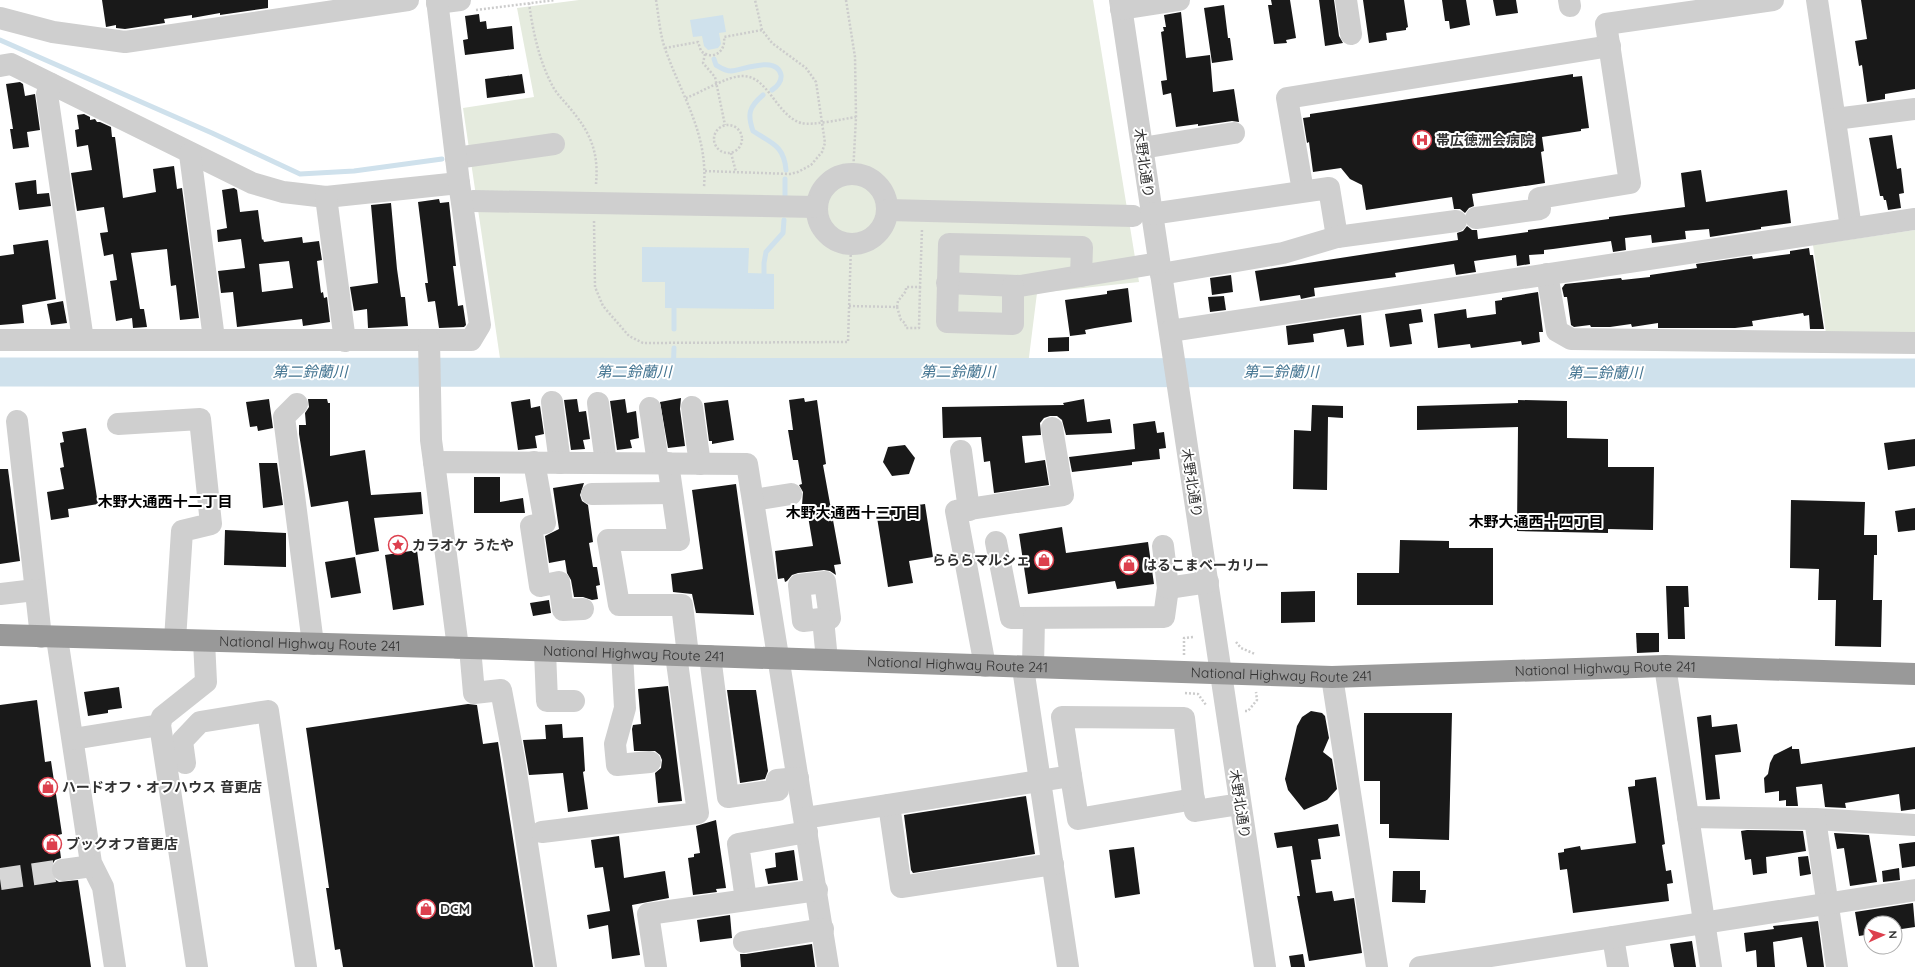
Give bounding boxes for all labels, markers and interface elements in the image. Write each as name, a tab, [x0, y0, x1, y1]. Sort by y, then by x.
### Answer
street label: 木野北通り	[1130, 127, 1158, 199]
hospital icon: 帯広徳洲会病院	[1411, 129, 1433, 151]
place label: 帯広徳洲会病院	[1436, 131, 1534, 149]
water label: 第二鈴蘭川	[272, 362, 349, 381]
water label: 第二鈴蘭川	[596, 362, 673, 381]
water label: 第二鈴蘭川	[920, 362, 997, 381]
water label: 第二鈴蘭川	[1243, 362, 1320, 381]
water label: 第二鈴蘭川	[1567, 363, 1644, 382]
street label: 木野北通り	[1178, 447, 1206, 519]
district label: 木野大通西十二丁目	[97, 492, 233, 511]
district label: 木野大通西十三丁目	[785, 503, 921, 522]
district label: 木野大通西十四丁目	[1468, 512, 1604, 531]
place icon: カラオケ うたや	[387, 534, 409, 556]
place label: カラオケ うたや	[412, 536, 514, 554]
shop icon: らららマルシェ	[1033, 549, 1055, 571]
place label: らららマルシェ	[932, 551, 1030, 569]
shop icon: はるこまベーカリー	[1118, 554, 1140, 576]
place label: はるこまベーカリー	[1143, 556, 1269, 574]
street label: National Highway Route 241	[219, 632, 401, 655]
street label: National Highway Route 241	[543, 641, 725, 666]
street label: National Highway Route 241	[867, 652, 1048, 676]
street label: National Highway Route 241	[1514, 657, 1696, 680]
street label: National Highway Route 241	[1190, 663, 1372, 686]
street label: 木野北通り	[1226, 768, 1254, 840]
shop icon: ハードオフ・オフハウス 音更店	[37, 776, 59, 798]
place label: ハードオフ・オフハウス 音更店	[62, 778, 262, 796]
shop icon: ブックオフ音更店	[41, 833, 63, 855]
place label: ブックオフ音更店	[66, 835, 178, 853]
shop icon: DCM	[415, 898, 437, 920]
place label: DCM	[440, 900, 470, 918]
north arrow	[1863, 915, 1903, 955]
text: N	[1886, 930, 1900, 939]

